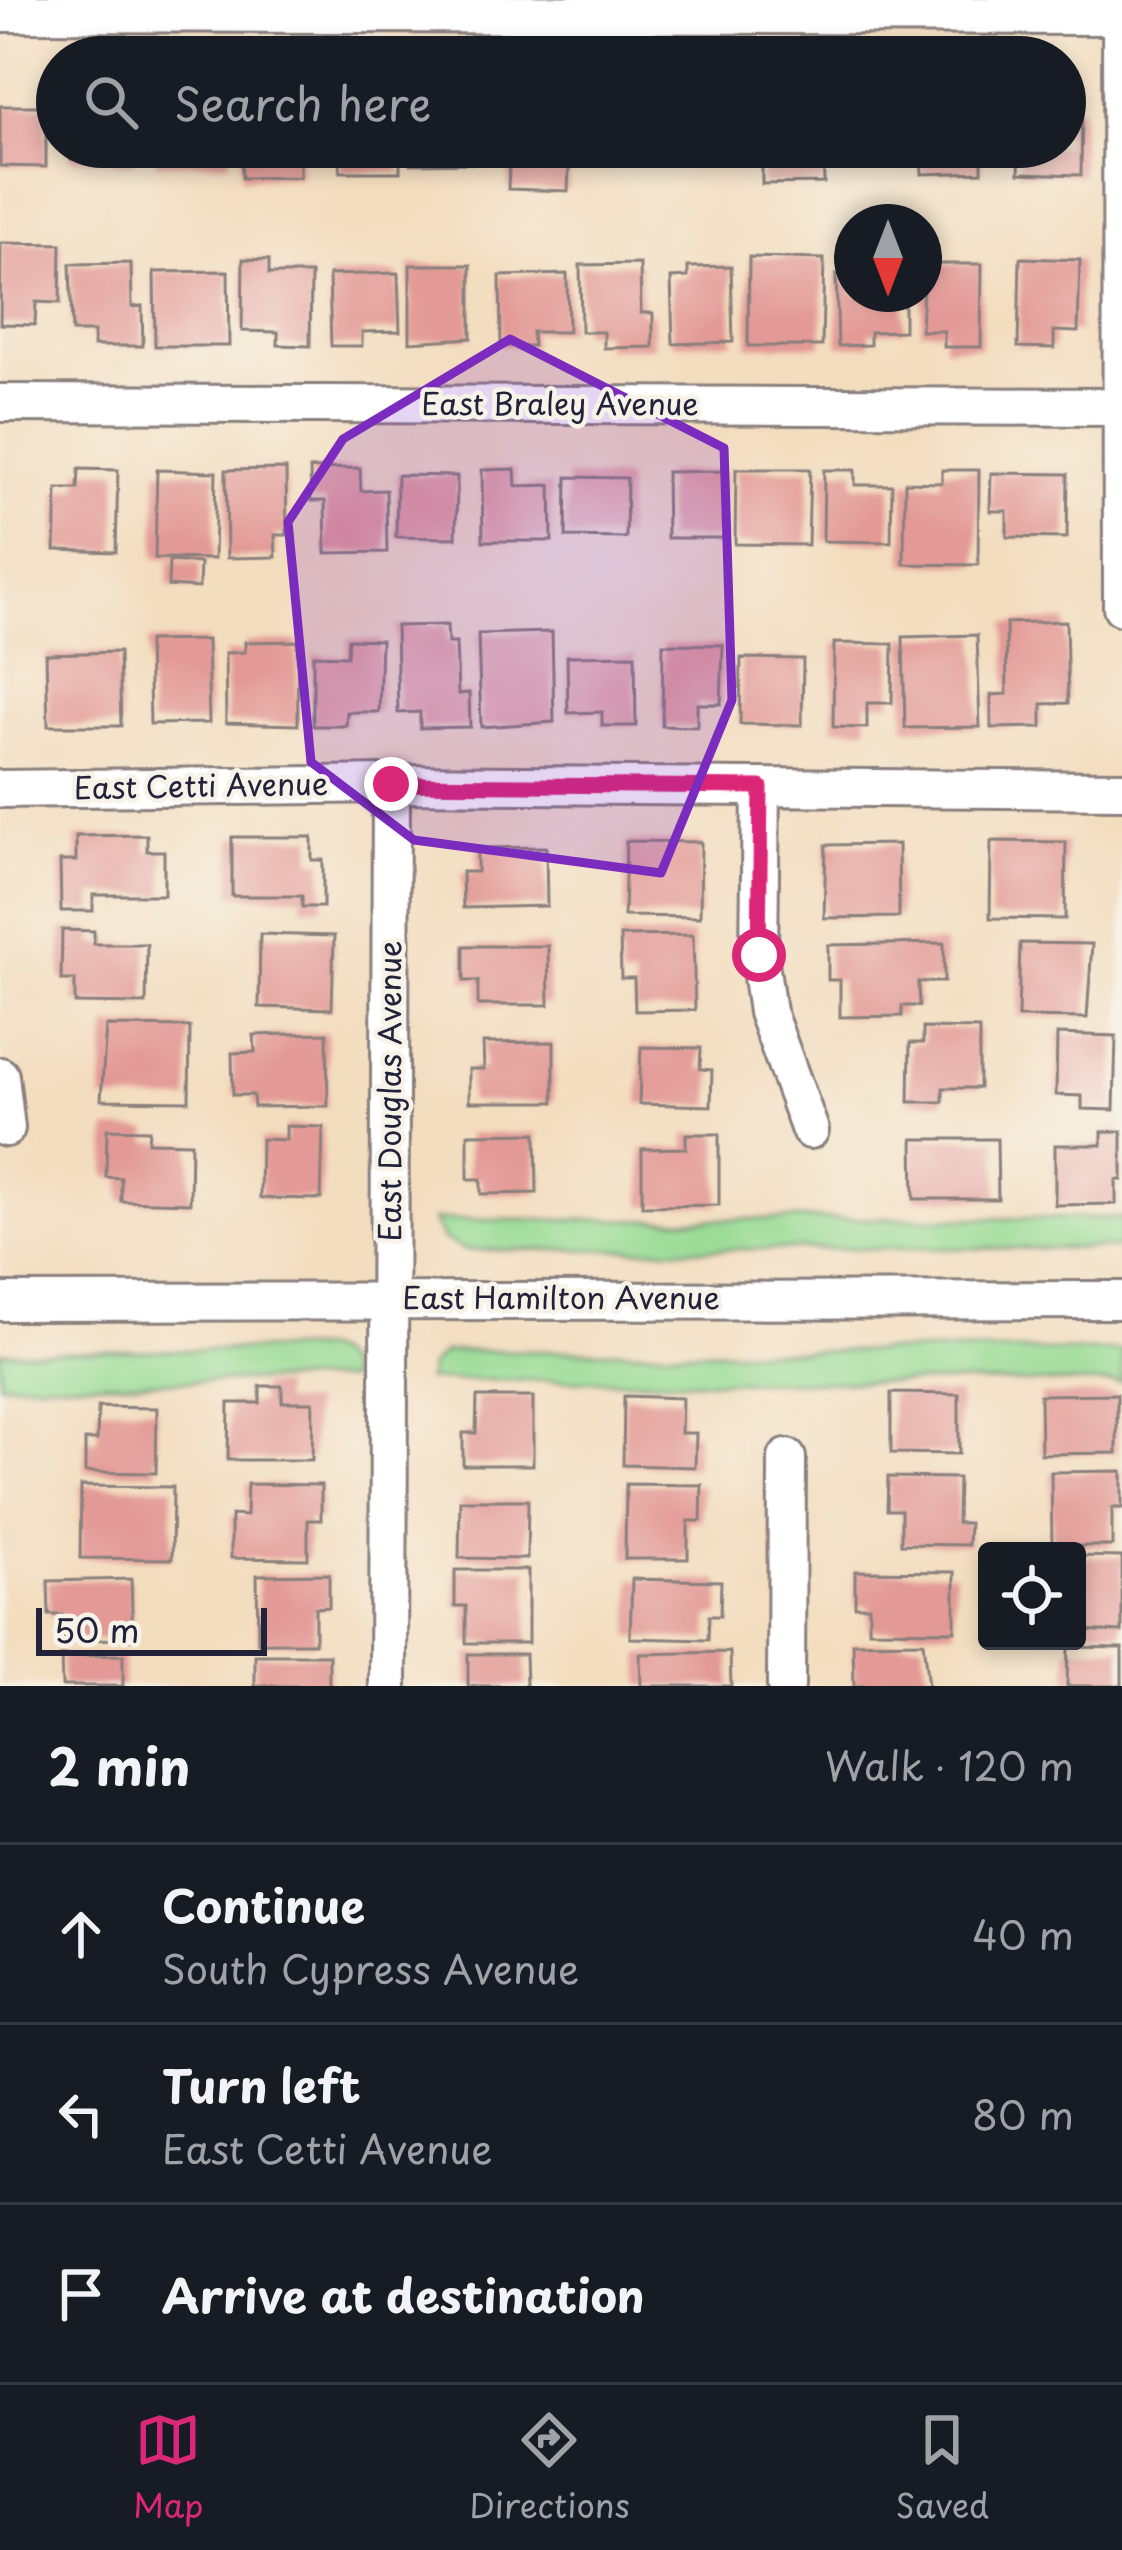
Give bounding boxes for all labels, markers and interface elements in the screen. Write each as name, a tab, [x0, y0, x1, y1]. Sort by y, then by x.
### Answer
search box	[36, 36, 1086, 168]
text: Search here	[174, 68, 431, 136]
icon: search	[78, 69, 144, 135]
north arrow	[834, 204, 942, 312]
street label: East Braley Avenue	[421, 380, 699, 425]
route end	[364, 757, 418, 811]
street label: East Cetti Avenue	[73, 760, 328, 809]
route start	[732, 928, 786, 982]
street label: East Douglas Avenue	[366, 941, 411, 1241]
street label: East Hamilton Avenue	[402, 1274, 720, 1319]
map controls	[978, 1542, 1086, 1650]
button: locate	[978, 1542, 1086, 1650]
scale bar	[36, 1602, 267, 1655]
text: 50 m	[54, 1604, 140, 1654]
text: 2 min	[48, 1726, 190, 1803]
text: Walk · 120 m	[825, 1735, 1074, 1794]
text: Continue	[162, 1870, 365, 1938]
icon: ahead	[48, 1901, 114, 1967]
text: 40 m	[972, 1904, 1074, 1963]
text: South Cypress Avenue	[162, 1938, 579, 1997]
text: Turn left	[162, 2050, 361, 2118]
icon: left	[48, 2081, 114, 2147]
text: 80 m	[972, 2084, 1074, 2143]
text: East Cetti Avenue	[162, 2118, 492, 2177]
text: Arrive at destination	[162, 2260, 645, 2328]
icon: arrive	[48, 2261, 114, 2327]
tab: Map	[133, 2407, 203, 2529]
tab: Directions	[469, 2407, 630, 2529]
tab: Saved	[895, 2407, 989, 2529]

